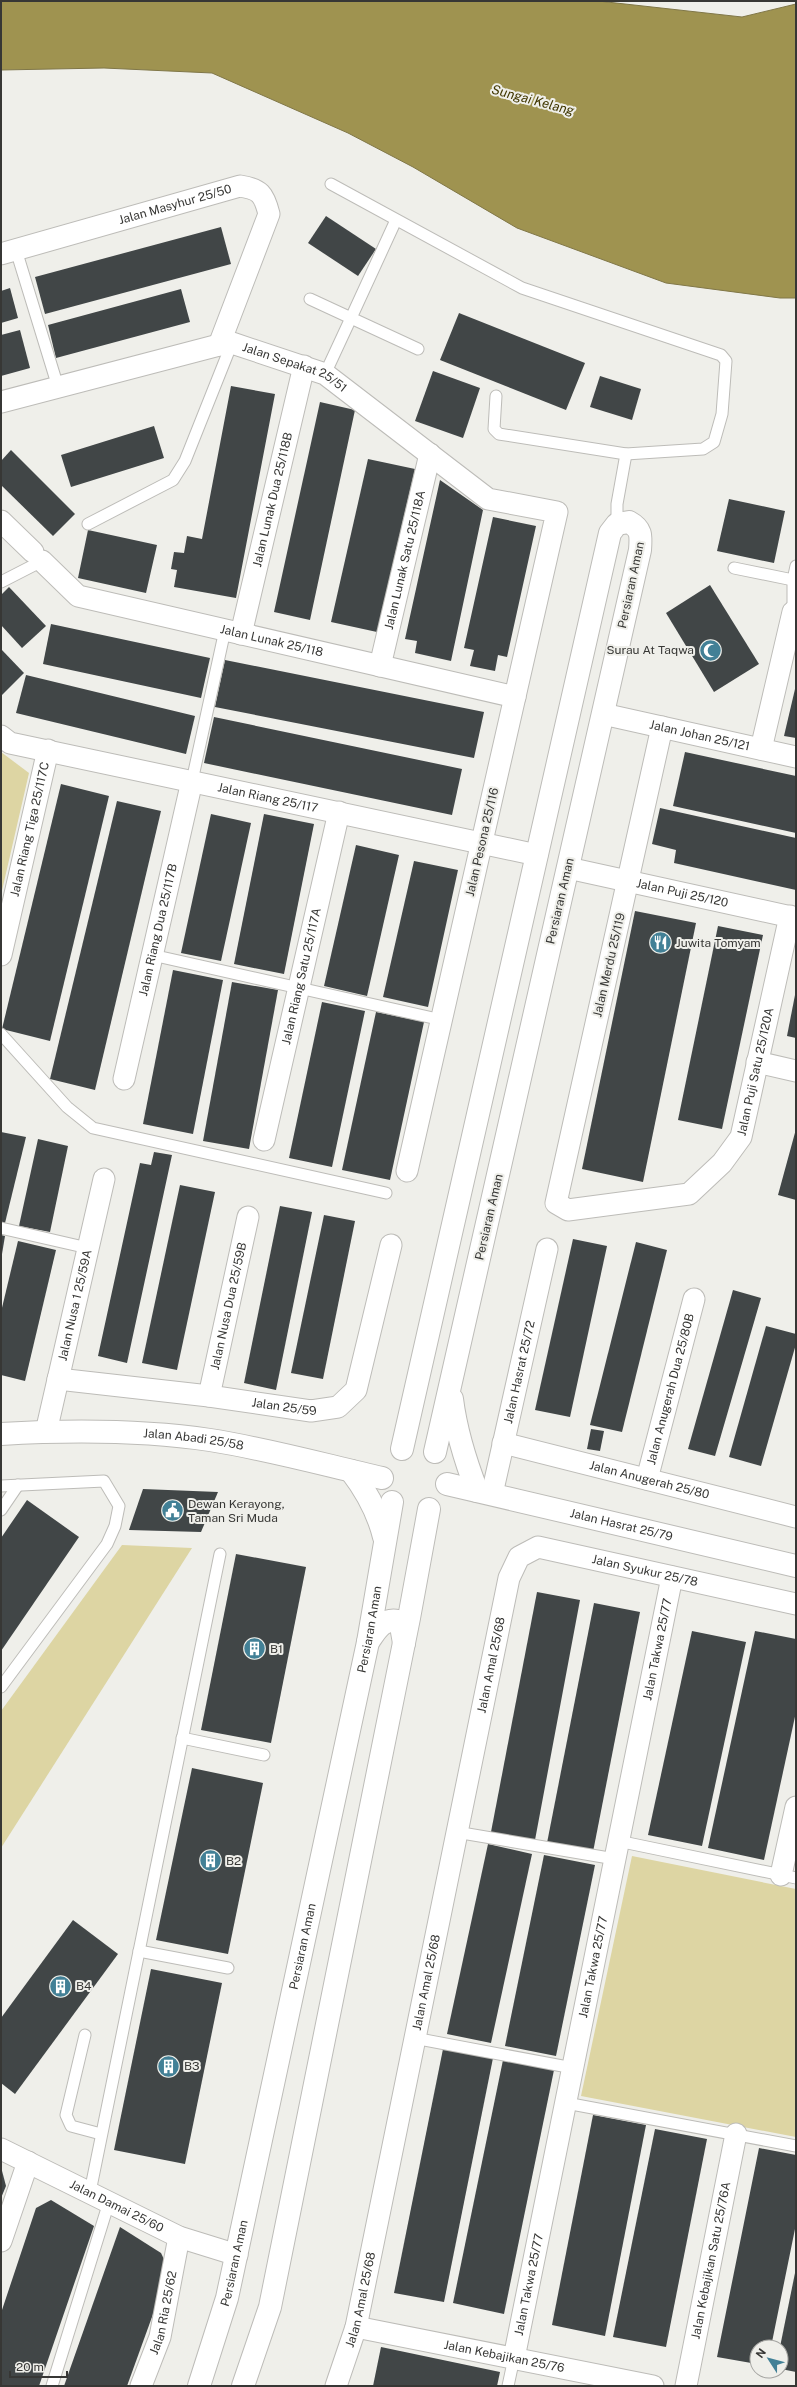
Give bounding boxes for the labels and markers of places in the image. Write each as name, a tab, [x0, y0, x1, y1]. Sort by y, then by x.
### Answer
mosque icon: Surau At Taqwa	[697, 637, 723, 663]
place label: Surau At Taqwa	[606, 643, 694, 657]
restaurant icon: Juwita Tomyam	[647, 930, 673, 956]
place label: Juwita Tomyam	[676, 936, 761, 950]
place label: Dewan Kerayong, Taman Sri Muda	[188, 1497, 285, 1525]
public building icon: Dewan Kerayong, Taman Sri Muda	[160, 1498, 186, 1524]
building icon: B1	[241, 1636, 267, 1662]
place label: B1	[270, 1642, 283, 1656]
building icon: B2	[197, 1848, 223, 1874]
place label: B2	[226, 1854, 241, 1868]
building icon: B4	[47, 1973, 73, 1999]
place label: B4	[76, 1979, 92, 1993]
building icon: B3	[155, 2053, 181, 2079]
place label: B3	[184, 2059, 200, 2073]

